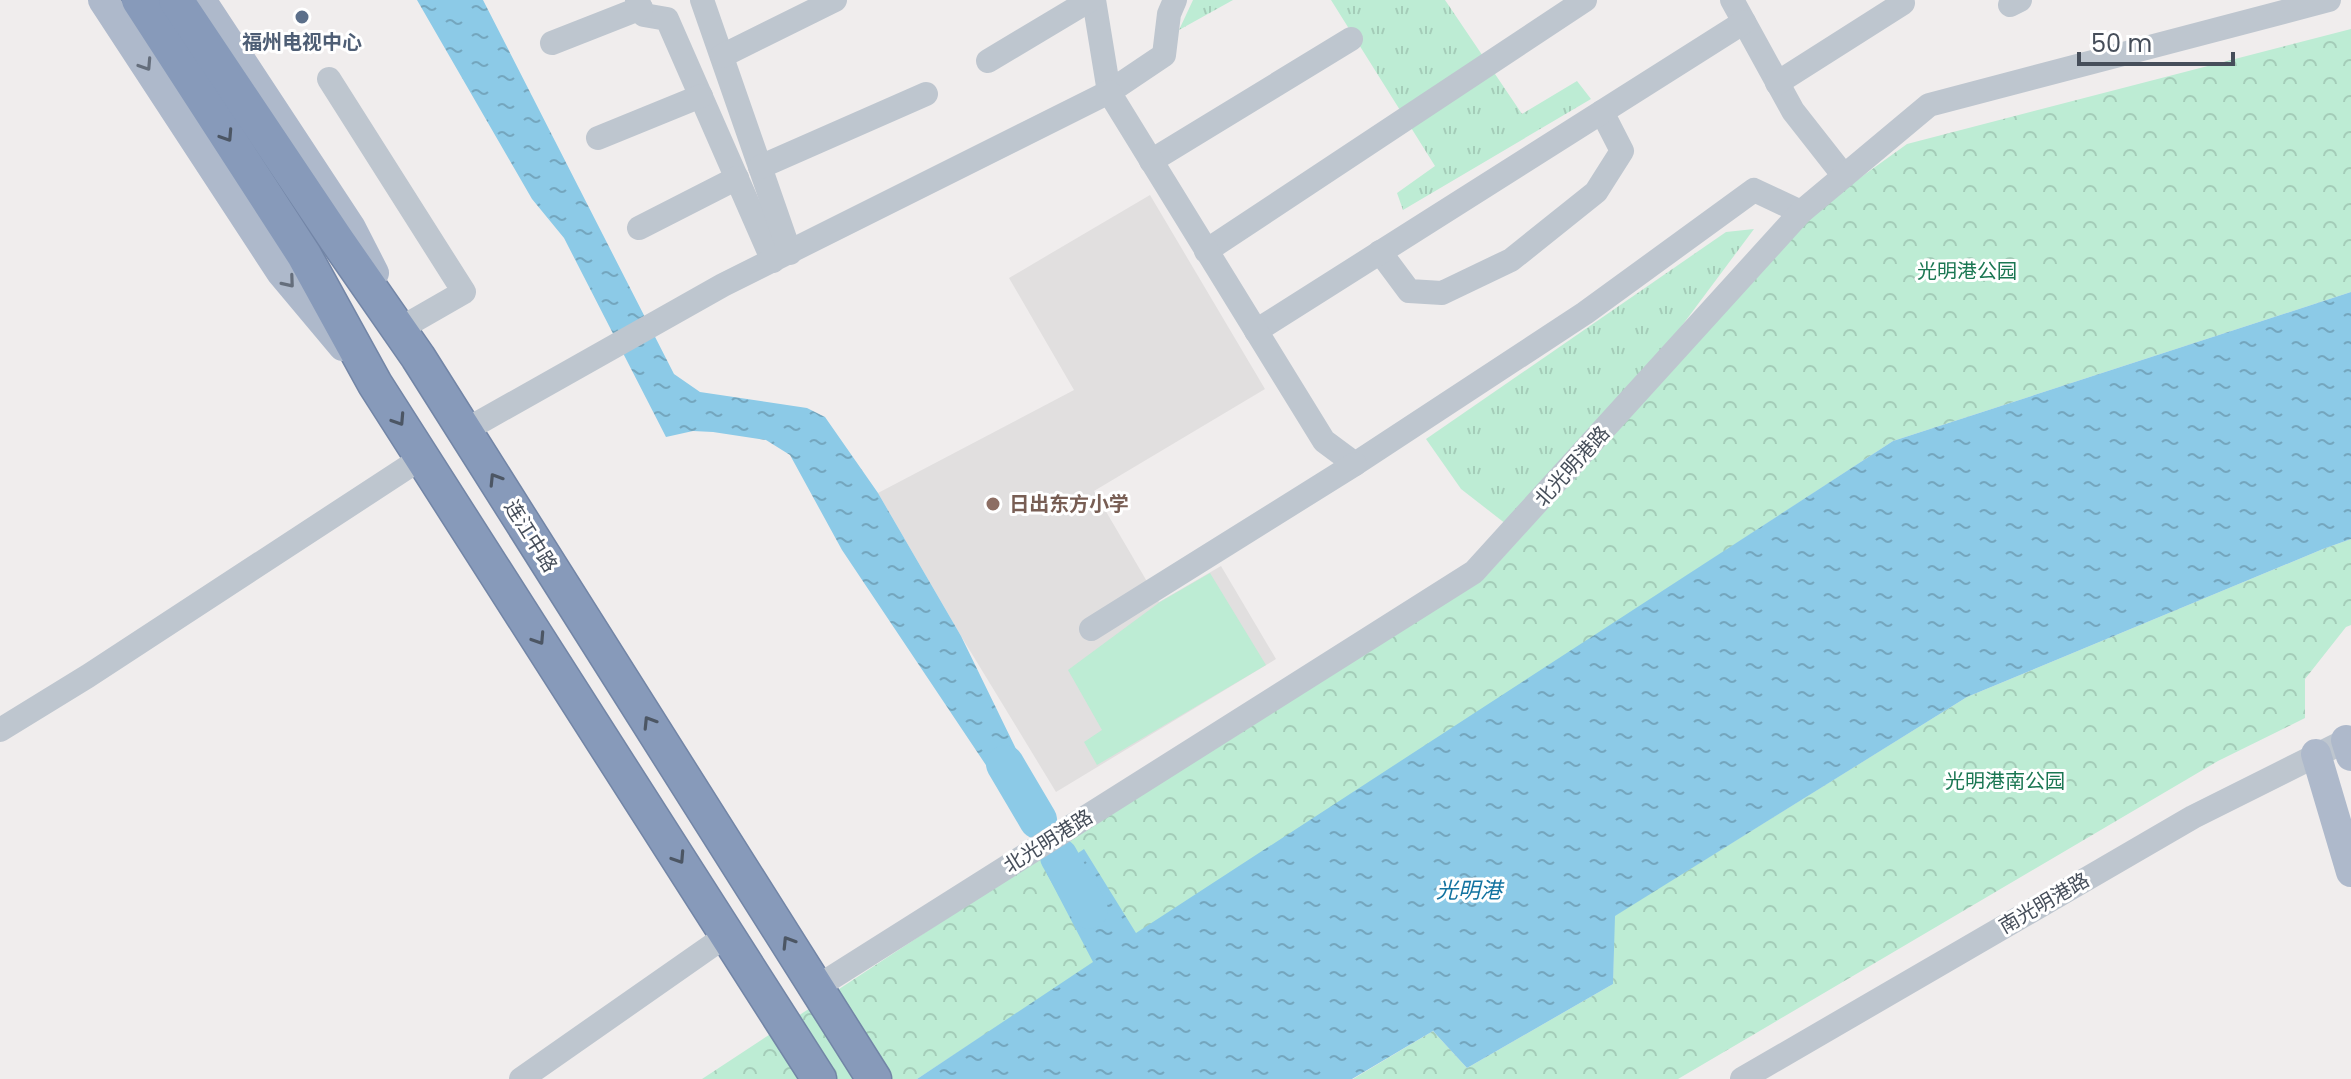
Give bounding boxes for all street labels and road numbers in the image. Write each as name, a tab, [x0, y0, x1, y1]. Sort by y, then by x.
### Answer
street label: 北光明港路	[1528, 419, 1616, 513]
street label: 连江中路	[498, 495, 564, 577]
street label: 北光明港路	[998, 803, 1098, 879]
street label: 南光明港路	[1994, 866, 2094, 940]

